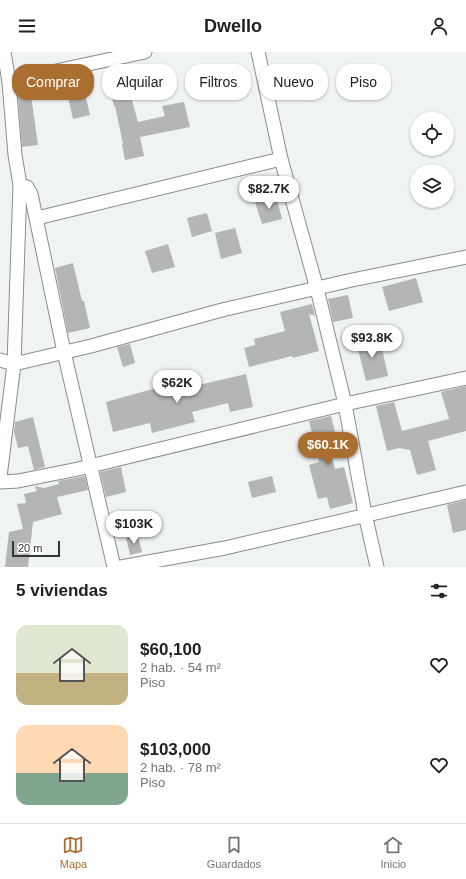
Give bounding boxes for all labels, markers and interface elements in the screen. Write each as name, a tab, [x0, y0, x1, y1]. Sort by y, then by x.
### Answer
icon: menu	[16, 15, 38, 37]
icon: person	[428, 15, 450, 37]
text: Dwello	[204, 16, 262, 36]
chip: Comprar	[12, 64, 94, 100]
chip: Alquilar	[102, 64, 177, 100]
chip: Filtros	[185, 64, 251, 100]
chip: Nuevo	[259, 64, 328, 100]
chip: Piso	[336, 64, 391, 100]
map controls	[410, 112, 454, 208]
button: locate	[410, 112, 454, 156]
button: layers	[410, 164, 454, 208]
pin: $82.7K	[236, 176, 302, 210]
text: $82.7K	[248, 181, 290, 196]
pin: $93.8K	[339, 325, 405, 359]
text: $93.8K	[351, 330, 393, 345]
pin: $62K	[153, 370, 201, 404]
text: $62K	[161, 375, 193, 390]
pin: $60.1K	[295, 432, 361, 466]
text: $60.1K	[307, 437, 349, 452]
pin: $103K	[106, 511, 162, 545]
text: $103K	[115, 516, 153, 531]
scale bar	[12, 539, 60, 558]
text: 20 m	[18, 542, 42, 554]
icon: filters	[428, 580, 450, 602]
text: 5 viviendas	[16, 581, 108, 600]
text: $60,100	[140, 640, 201, 659]
icon: home	[48, 641, 96, 689]
icon: heart	[428, 654, 450, 676]
text: 2 hab. · 54 m²	[140, 660, 221, 675]
text: Piso	[140, 675, 165, 690]
text: $103,000	[140, 740, 211, 759]
icon: home	[48, 741, 96, 789]
icon: heart	[428, 754, 450, 776]
text: 2 hab. · 78 m²	[140, 760, 221, 775]
text: Piso	[140, 775, 165, 790]
tab: Mapa	[60, 834, 87, 870]
tab: Guardados	[207, 834, 261, 870]
tab: Inicio	[381, 834, 406, 870]

